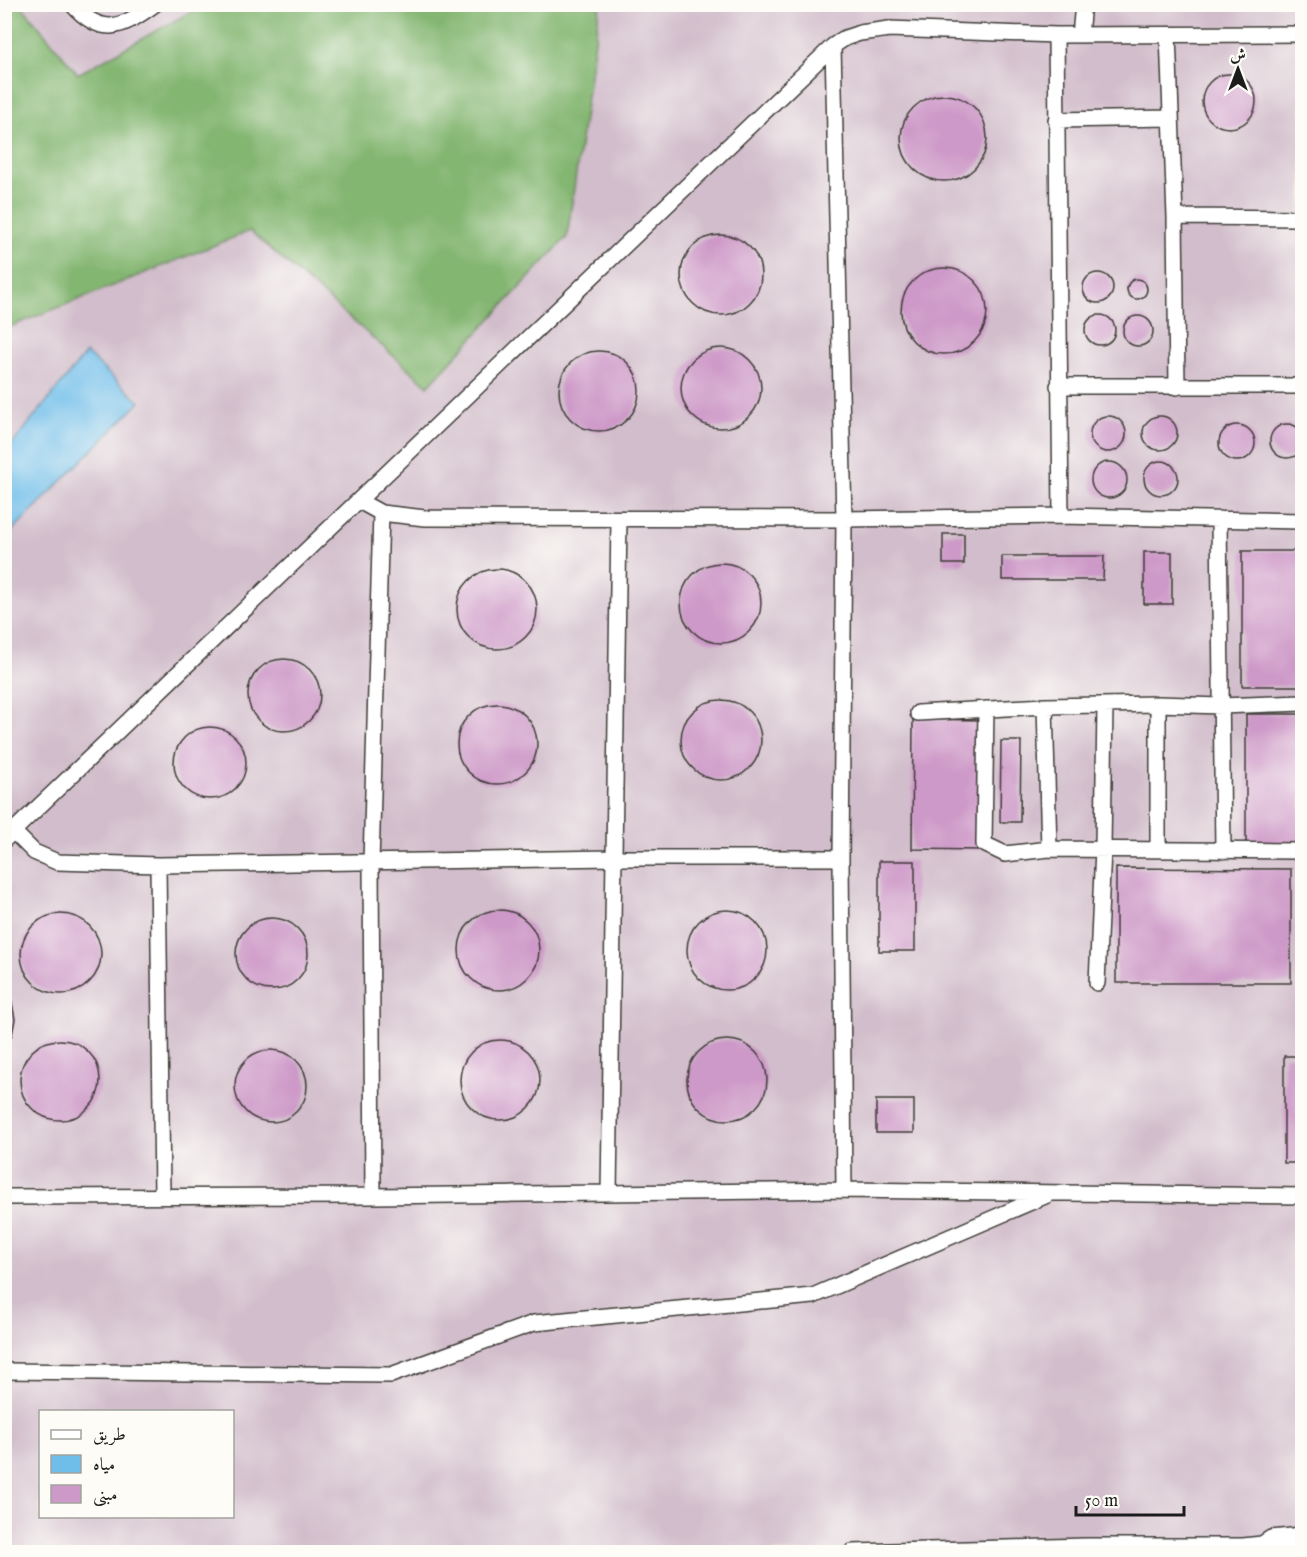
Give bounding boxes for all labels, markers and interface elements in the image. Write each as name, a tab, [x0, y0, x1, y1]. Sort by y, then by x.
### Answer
north arrow	[1208, 39, 1268, 99]
text: ش	[1230, 46, 1246, 66]
legend	[39, 1410, 234, 1518]
text: طريق	[93, 1424, 126, 1447]
text: مياه	[93, 1454, 115, 1477]
scale bar	[1076, 1479, 1184, 1517]
text: مبنى	[93, 1484, 118, 1507]
text: 50 m	[1085, 1490, 1118, 1513]

